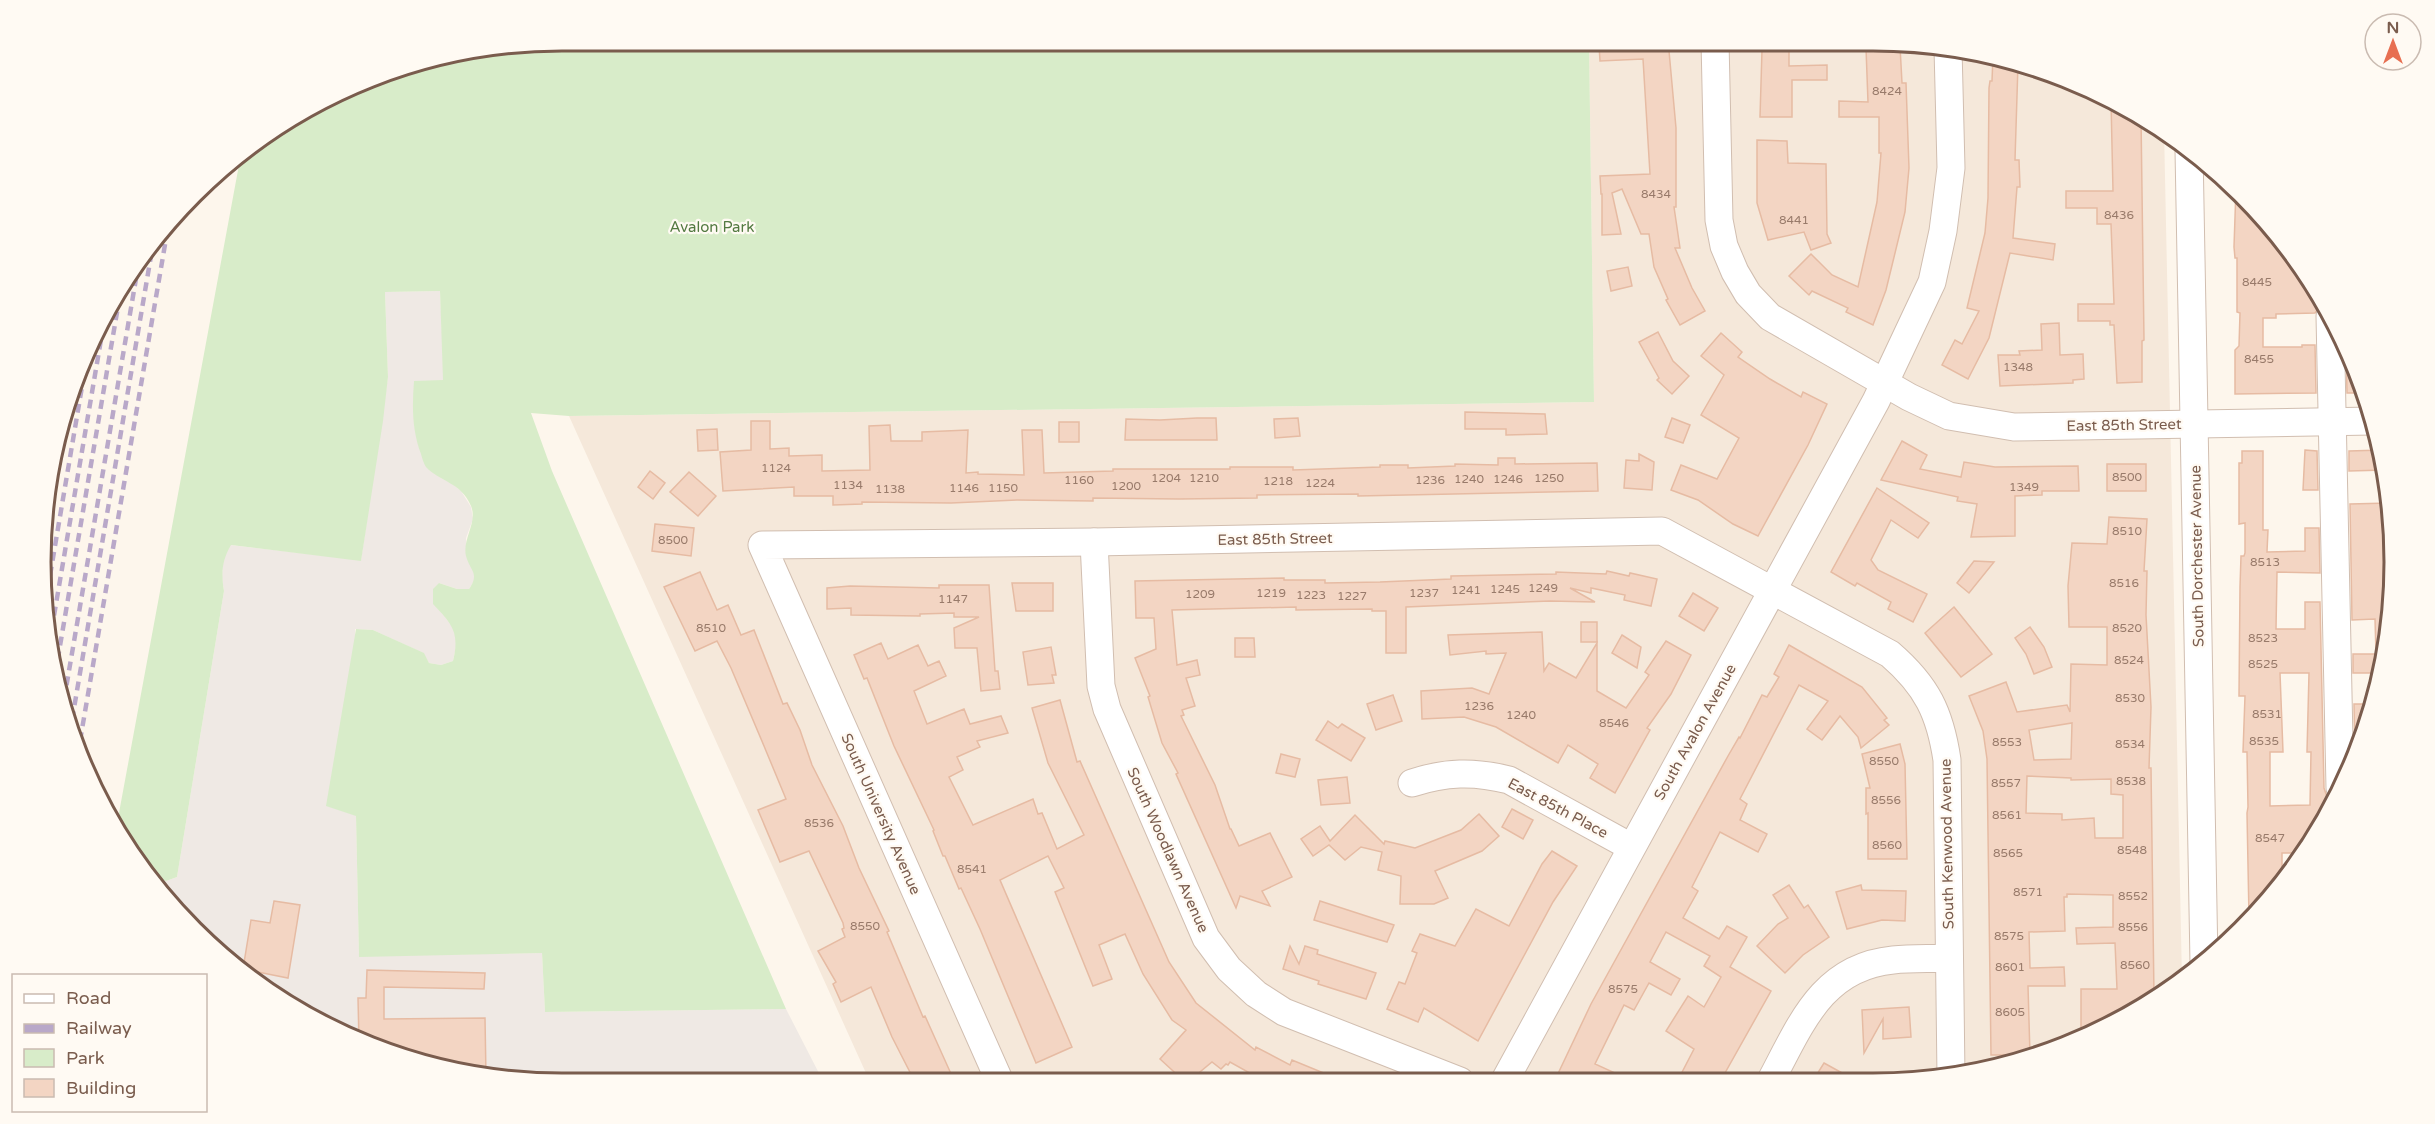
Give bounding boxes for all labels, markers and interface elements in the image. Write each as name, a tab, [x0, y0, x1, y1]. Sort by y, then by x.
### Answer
north arrow	[2363, 12, 2423, 72]
text: N	[2387, 18, 2399, 38]
house number: 8424	[1872, 84, 1903, 98]
house number: 8434	[1641, 187, 1672, 201]
house number: 8436	[2104, 208, 2134, 222]
house number: 8441	[1779, 213, 1809, 227]
park label: Avalon Park	[670, 218, 754, 236]
house number: 8445	[2242, 275, 2272, 289]
house number: 8455	[2244, 352, 2274, 366]
house number: 1348	[2003, 360, 2033, 374]
street label: East 85th Street	[2066, 415, 2182, 435]
house number: 1124	[761, 461, 792, 475]
street label: South Dorchester Avenue	[2186, 465, 2208, 647]
house number: 8500	[2112, 470, 2143, 484]
house number: 1204	[1151, 471, 1182, 485]
house number: 1210	[1189, 471, 1220, 485]
house number: 1250	[1534, 471, 1565, 485]
house number: 1240	[1454, 472, 1485, 486]
house number: 1246	[1493, 472, 1523, 486]
house number: 1160	[1064, 473, 1095, 487]
house number: 1236	[1415, 473, 1445, 487]
house number: 1218	[1263, 474, 1293, 488]
house number: 1224	[1305, 476, 1336, 490]
house number: 1134	[833, 478, 864, 492]
house number: 1200	[1111, 479, 1142, 493]
house number: 1349	[2009, 480, 2039, 494]
house number: 1146	[949, 481, 979, 495]
house number: 1150	[988, 481, 1019, 495]
house number: 1138	[875, 482, 905, 496]
house number: 8510	[2112, 524, 2143, 538]
street label: East 85th Street	[1217, 529, 1333, 549]
house number: 8500	[658, 533, 689, 547]
house number: 8513	[2250, 555, 2280, 569]
house number: 8516	[2109, 576, 2139, 590]
house number: 1249	[1528, 581, 1558, 595]
house number: 1245	[1490, 582, 1520, 596]
house number: 1241	[1451, 583, 1481, 597]
house number: 1219	[1256, 586, 1286, 600]
house number: 1237	[1409, 586, 1439, 600]
house number: 1209	[1185, 587, 1215, 601]
house number: 1223	[1296, 588, 1326, 602]
house number: 1227	[1337, 589, 1367, 603]
house number: 1147	[938, 592, 968, 606]
house number: 8510	[696, 621, 727, 635]
house number: 8520	[2112, 621, 2143, 635]
house number: 8523	[2248, 631, 2278, 645]
house number: 8524	[2114, 653, 2145, 667]
house number: 8525	[2248, 657, 2278, 671]
street label: South Avalon Avenue	[1650, 661, 1740, 803]
house number: 8530	[2115, 691, 2146, 705]
house number: 1236	[1464, 699, 1494, 713]
house number: 8531	[2252, 707, 2282, 721]
house number: 1240	[1506, 708, 1537, 722]
house number: 8546	[1599, 716, 1629, 730]
street label: South University Avenue	[837, 731, 925, 897]
house number: 8535	[2249, 734, 2279, 748]
house number: 8553	[1992, 735, 2022, 749]
house number: 8534	[2115, 737, 2146, 751]
house number: 8550	[1869, 754, 1900, 768]
street label: South Kenwood Avenue	[1937, 758, 1957, 930]
street label: South Woodlawn Avenue	[1123, 765, 1213, 935]
street label: East 85th Place	[1505, 774, 1611, 842]
house number: 8538	[2116, 774, 2146, 788]
house number: 8557	[1991, 776, 2021, 790]
house number: 8556	[1871, 793, 1901, 807]
house number: 8561	[1992, 808, 2022, 822]
house number: 8536	[804, 816, 834, 830]
house number: 8547	[2255, 831, 2285, 845]
house number: 8560	[1872, 838, 1903, 852]
house number: 8548	[2117, 843, 2147, 857]
house number: 8565	[1993, 846, 2023, 860]
house number: 8541	[957, 862, 987, 876]
house number: 8571	[2013, 885, 2043, 899]
house number: 8552	[2118, 889, 2148, 903]
house number: 8550	[850, 919, 881, 933]
house number: 8556	[2118, 920, 2148, 934]
house number: 8575	[1994, 929, 2024, 943]
house number: 8560	[2120, 958, 2151, 972]
house number: 8601	[1995, 960, 2025, 974]
legend	[12, 974, 207, 1112]
house number: 8575	[1608, 982, 1638, 996]
text: Road	[66, 987, 111, 1009]
house number: 8605	[1995, 1005, 2025, 1019]
text: Railway	[66, 1017, 132, 1039]
text: Park	[66, 1047, 105, 1069]
text: Building	[66, 1077, 136, 1099]

